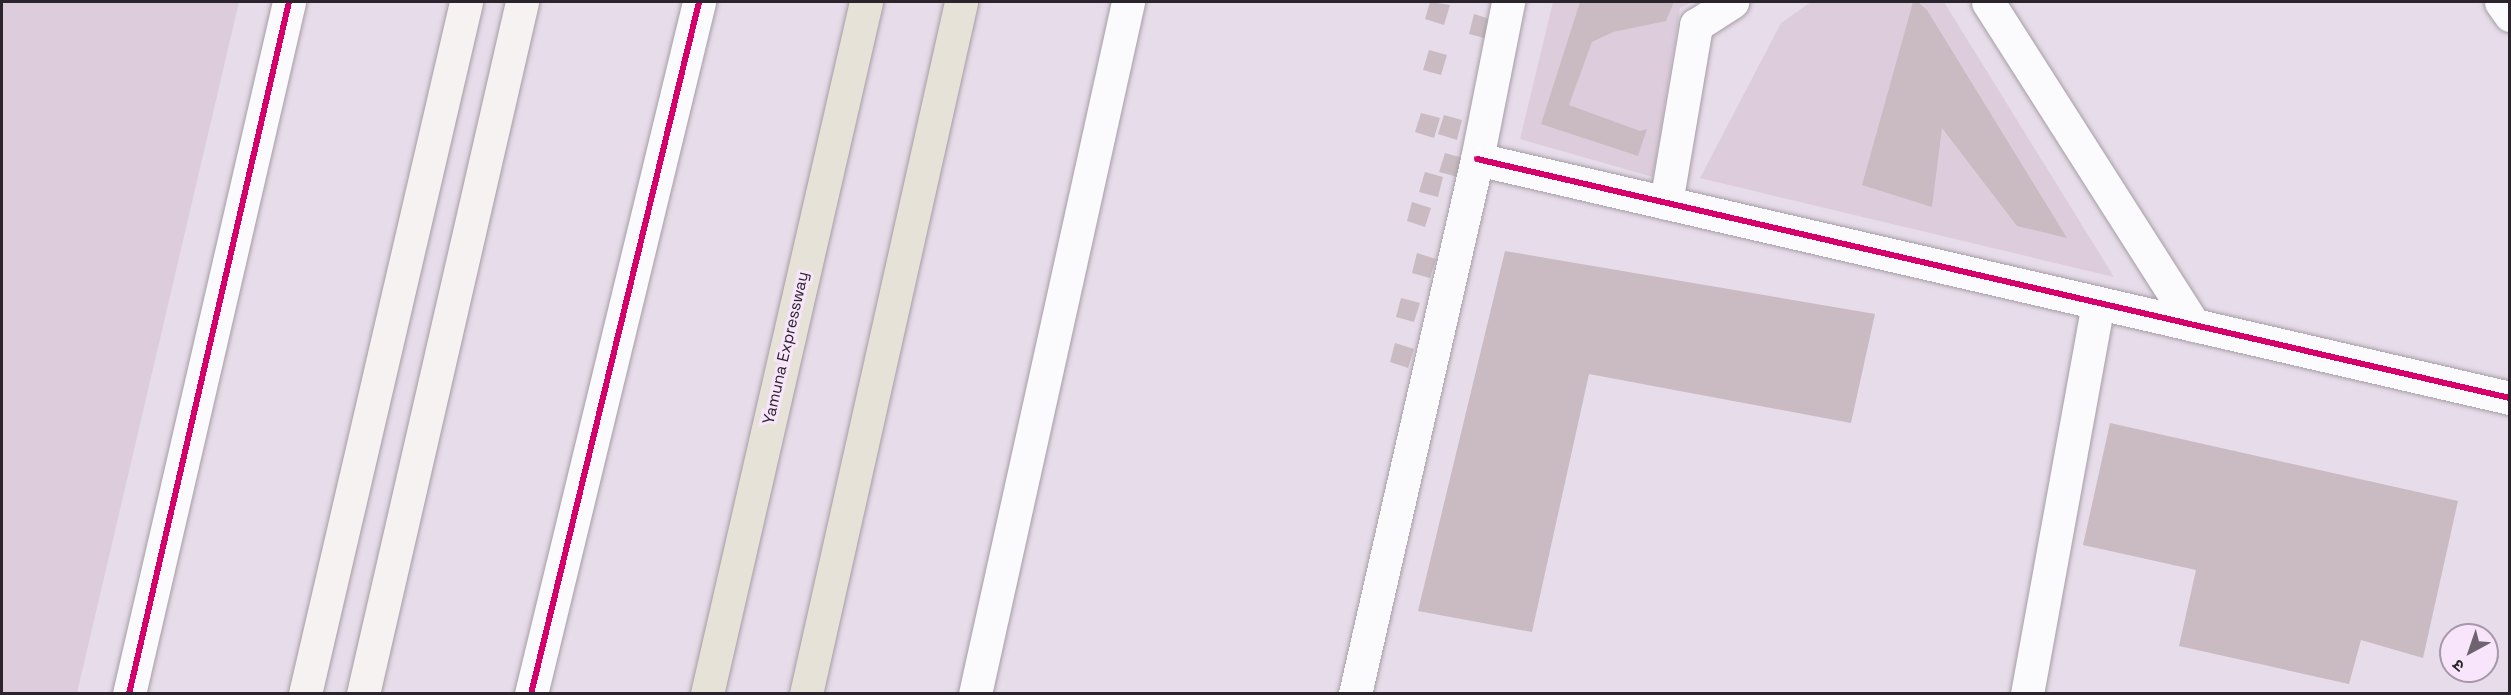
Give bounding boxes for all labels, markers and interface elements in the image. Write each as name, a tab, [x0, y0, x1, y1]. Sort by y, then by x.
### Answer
street label: Yamuna Expressway	[759, 270, 813, 426]
north arrow	[2439, 623, 2499, 683]
text: उ	[2448, 655, 2469, 677]

